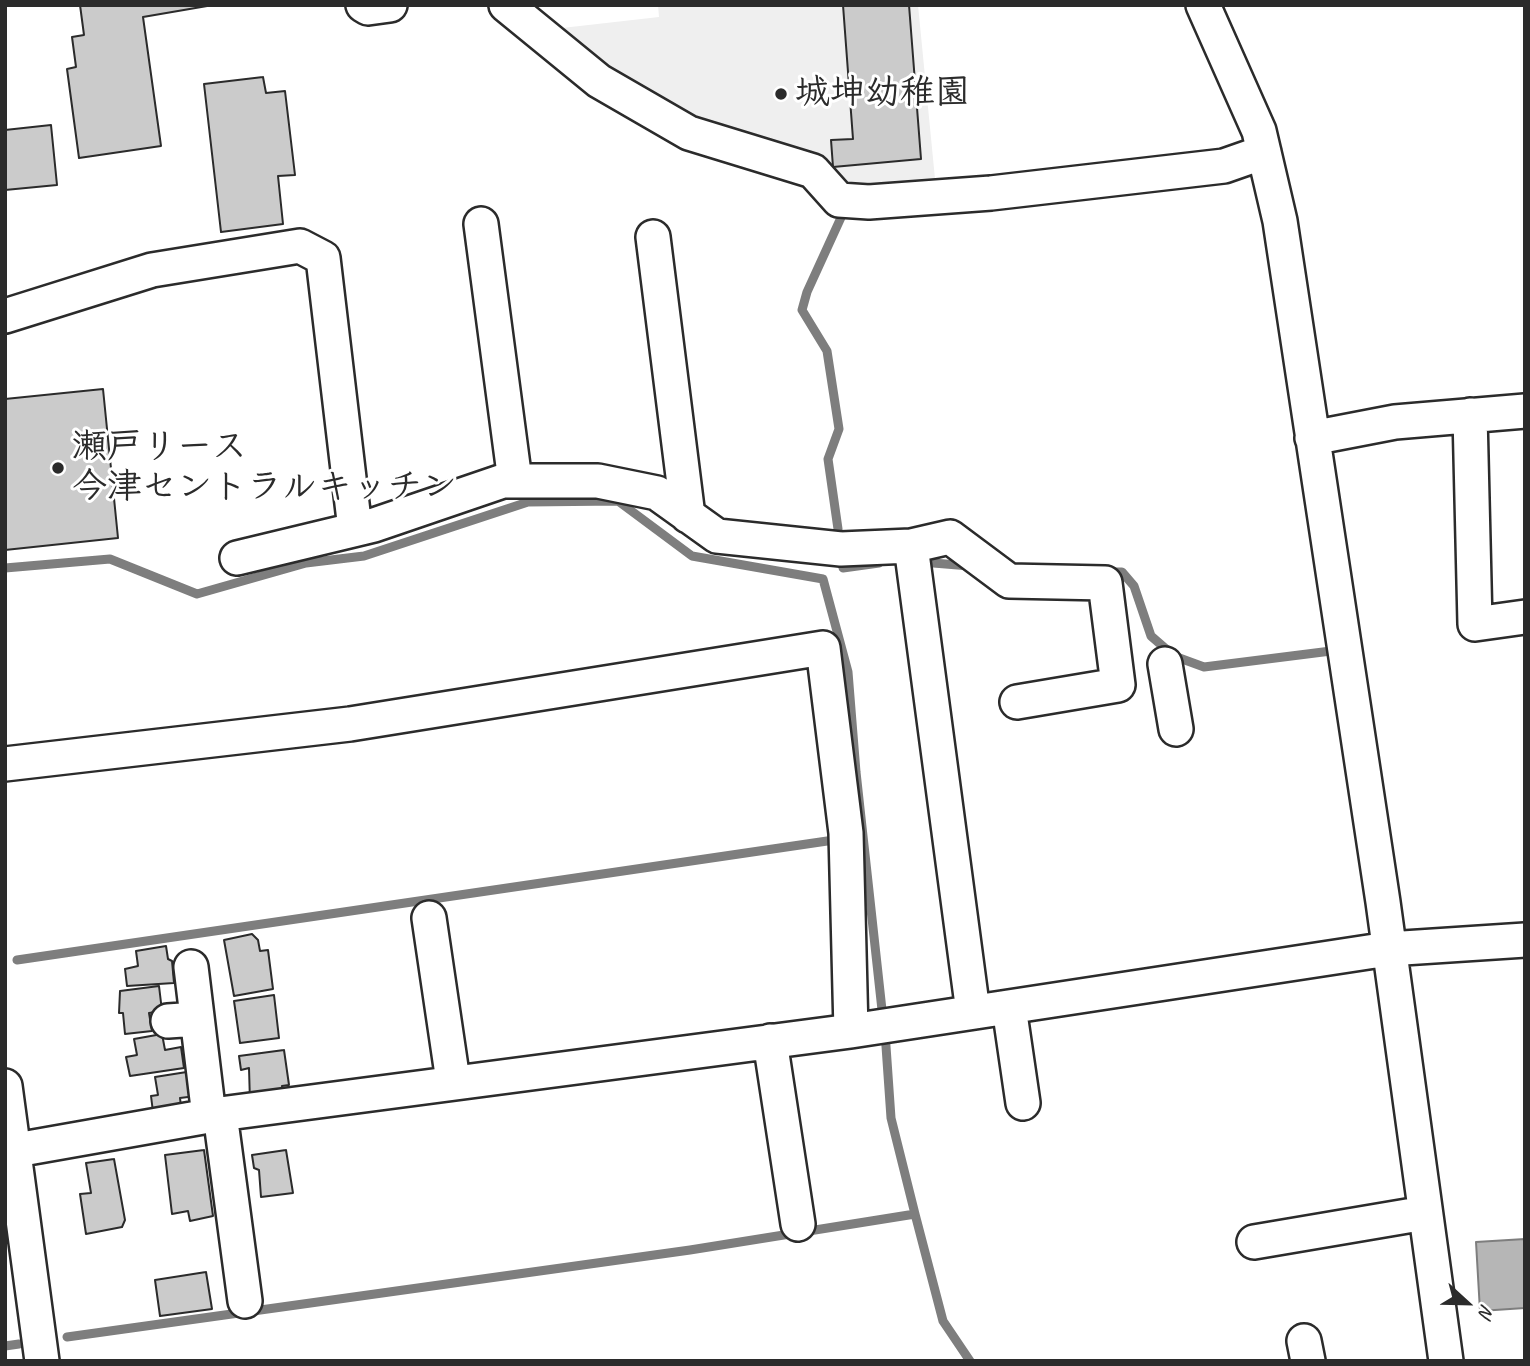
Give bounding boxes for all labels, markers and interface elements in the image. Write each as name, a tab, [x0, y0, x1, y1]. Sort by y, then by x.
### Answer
place label: 城坤幼稚園	[795, 73, 970, 115]
marker: 城坤幼稚園	[773, 86, 789, 102]
place label: 瀬戸リース 今津セントラルキッチン	[72, 427, 457, 509]
marker: 瀬戸リース 今津セントラルキッチン	[50, 460, 66, 476]
north arrow	[1432, 1268, 1502, 1338]
text: N	[1473, 1301, 1500, 1321]

